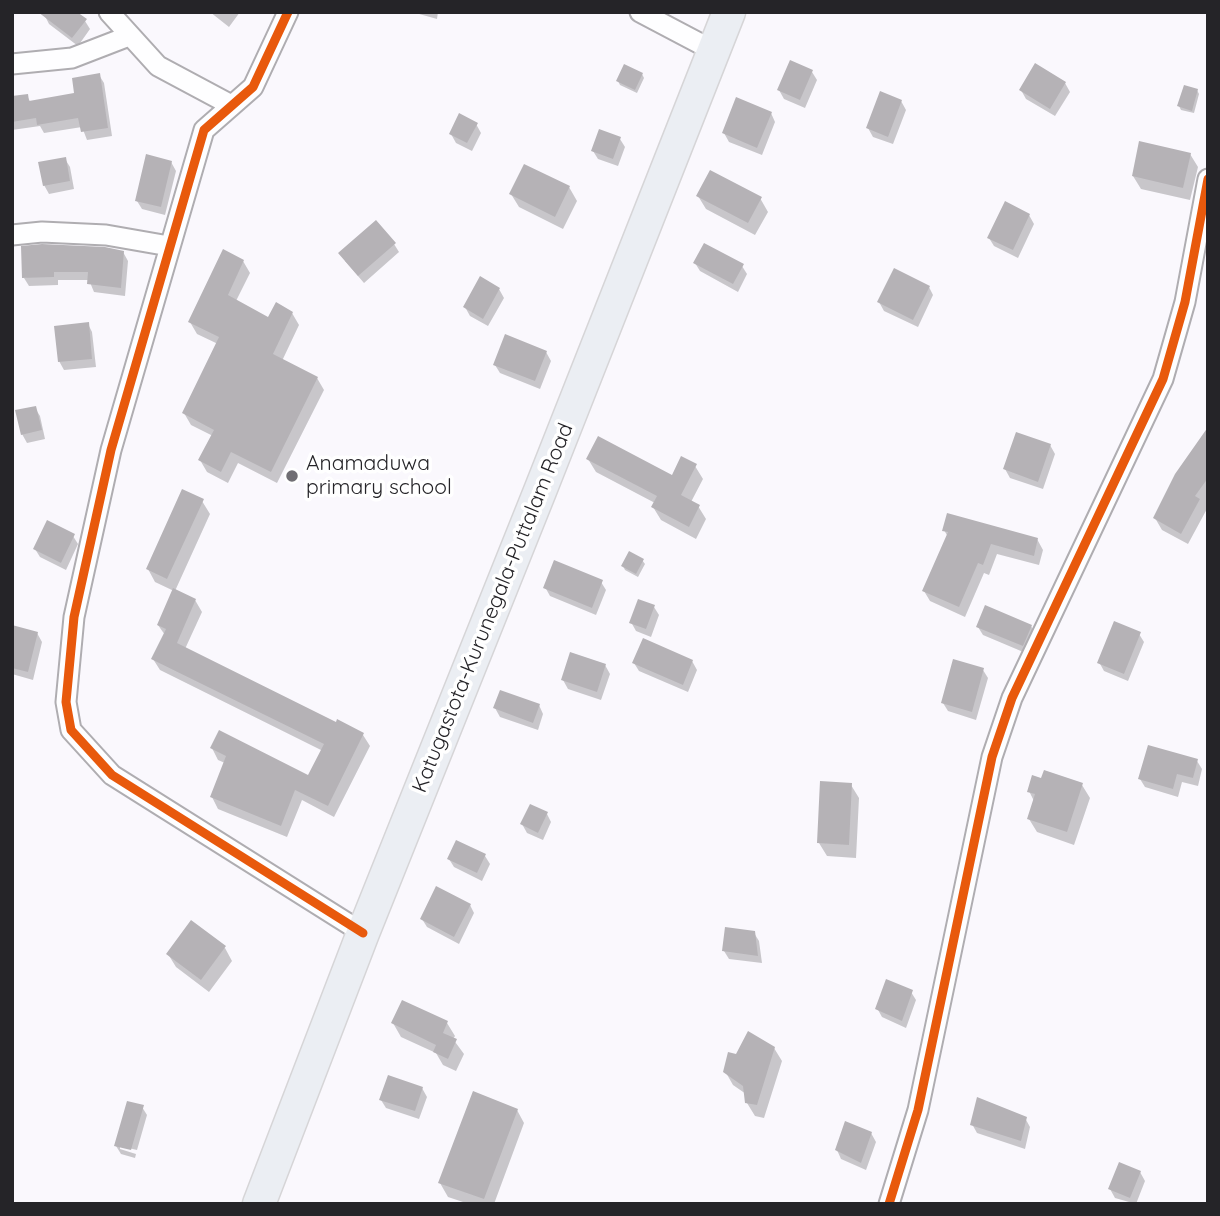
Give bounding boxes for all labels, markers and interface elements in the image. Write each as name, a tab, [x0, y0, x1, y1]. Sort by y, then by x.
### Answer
street label: Katugastota-Kurunegala-Puttalam Road	[407, 420, 579, 796]
place label: Anamaduwa primary school	[306, 451, 452, 501]
marker: Anamaduwa primary school	[284, 468, 300, 484]

